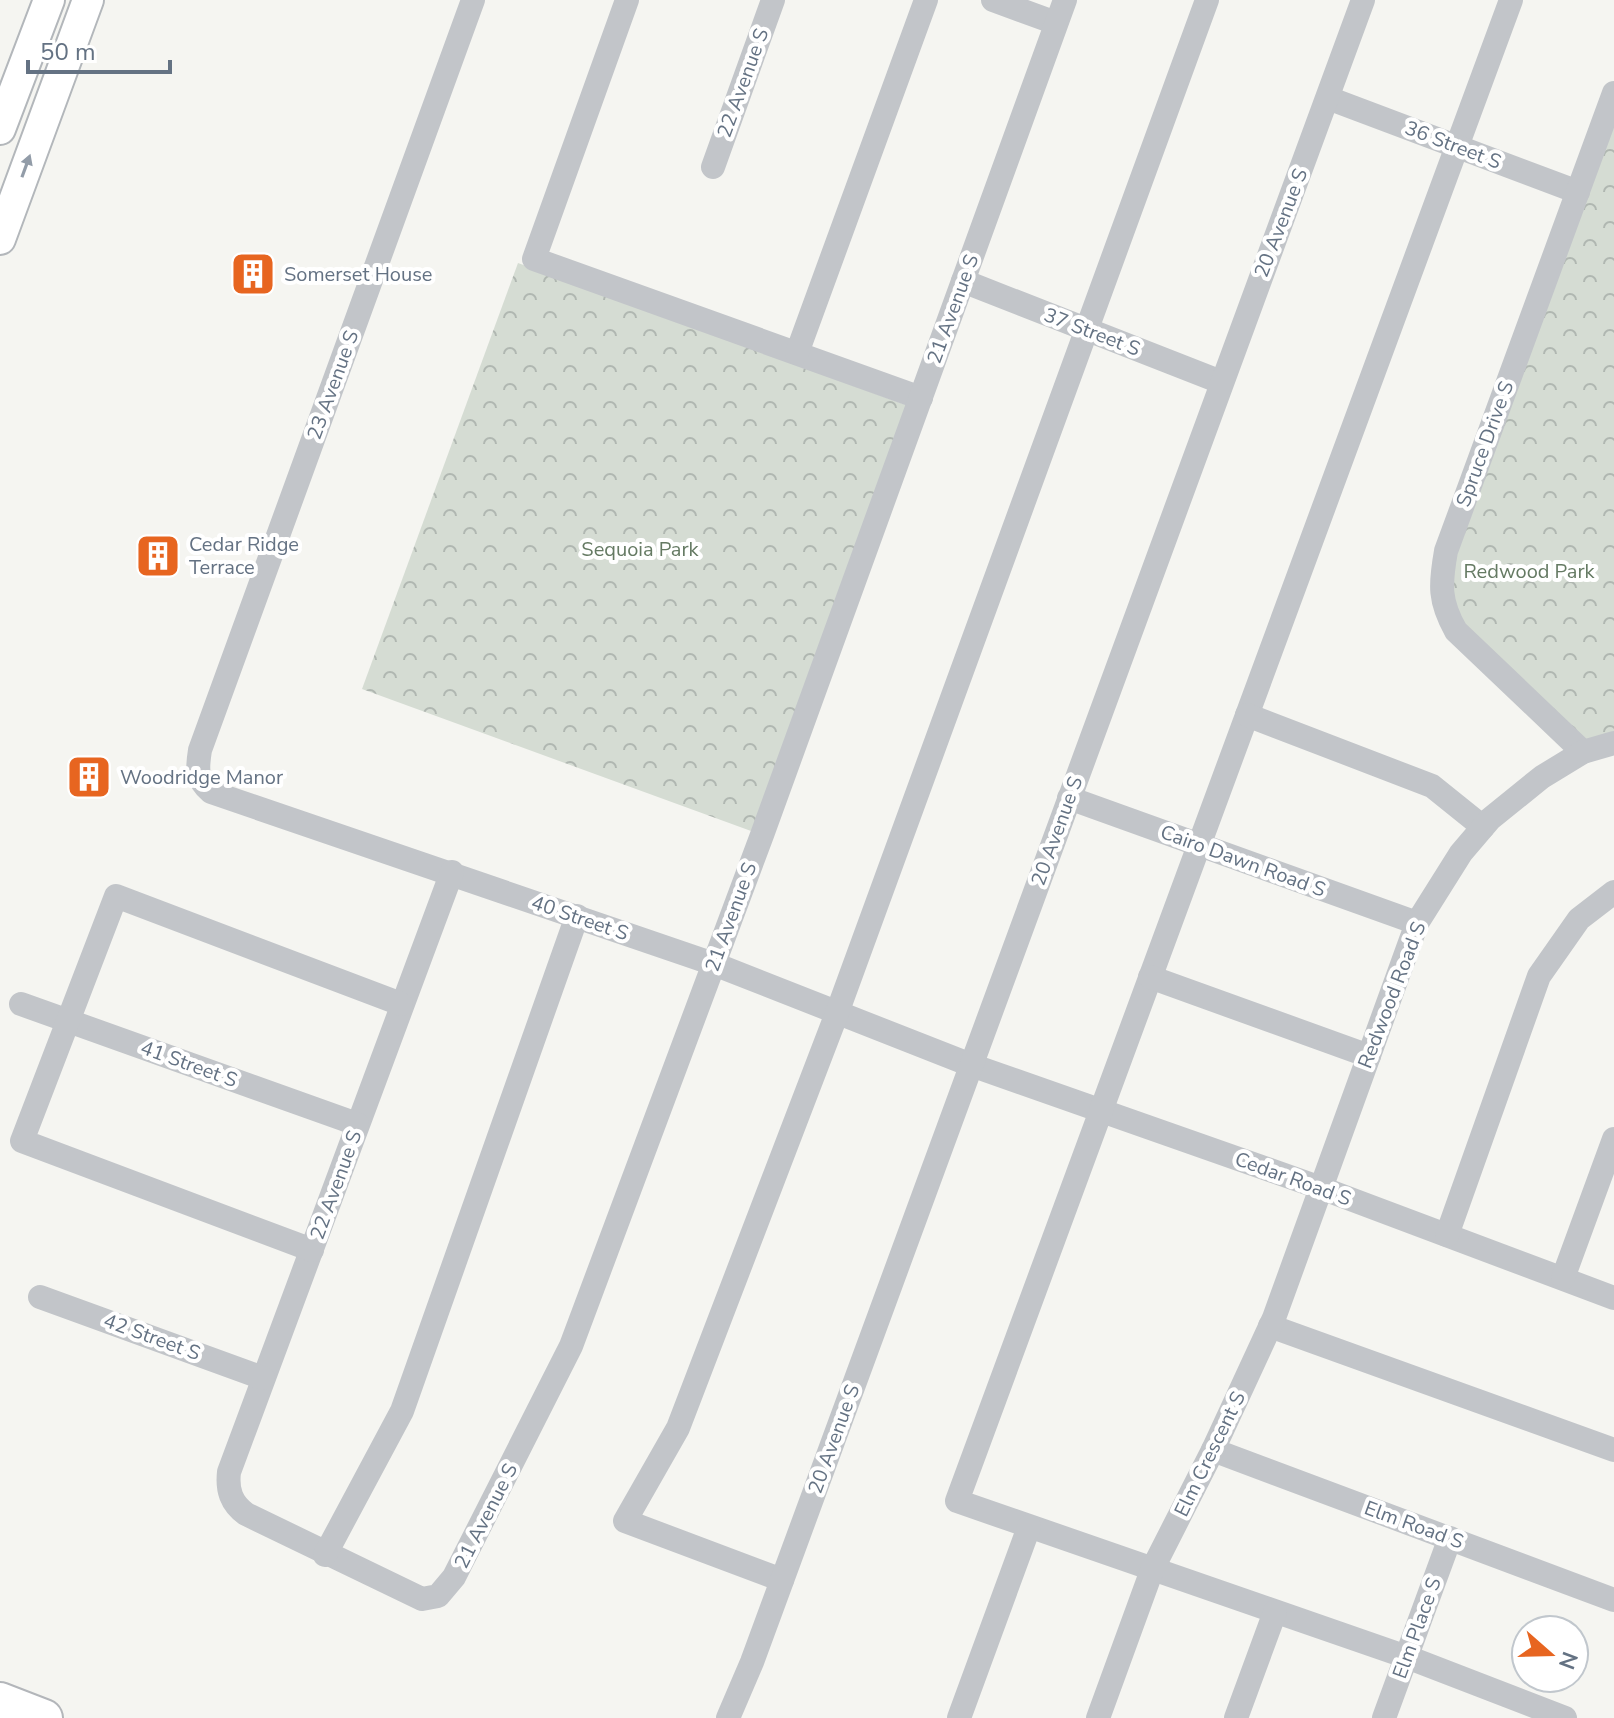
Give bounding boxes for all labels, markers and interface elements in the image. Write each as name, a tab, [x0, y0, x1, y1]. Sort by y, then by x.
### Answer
scale bar	[28, 24, 170, 74]
street label: 22 Avenue S	[711, 25, 775, 141]
text: 50 m	[40, 36, 96, 68]
street label: 36 Street S	[1401, 114, 1505, 176]
one-way arrow	[21, 153, 33, 177]
street label: 20 Avenue S	[1248, 165, 1314, 281]
building icon: Somerset House	[229, 250, 277, 298]
street label: 21 Avenue S	[921, 251, 985, 367]
place label: Somerset House	[284, 261, 432, 288]
street label: 37 Street S	[1040, 301, 1144, 363]
street label: 23 Avenue S	[301, 327, 365, 443]
street label: Spruce Drive S	[1450, 377, 1520, 511]
place label: Cedar Ridge Terrace	[189, 531, 299, 581]
building icon: Cedar Ridge Terrace	[134, 532, 182, 580]
park label: Sequoia Park	[581, 536, 700, 563]
park label: Redwood Park	[1463, 558, 1596, 585]
building icon: Woodridge Manor	[65, 753, 113, 801]
place label: Woodridge Manor	[120, 764, 283, 791]
street label: 20 Avenue S	[1025, 773, 1089, 889]
street label: Cairo Dawn Road S	[1156, 819, 1330, 903]
street label: 21 Avenue S	[699, 859, 763, 975]
street label: 40 Street S	[528, 889, 632, 947]
street label: Redwood Road S	[1352, 918, 1432, 1072]
street label: 41 Street S	[137, 1034, 241, 1094]
street label: 22 Avenue S	[304, 1127, 368, 1243]
street label: Cedar Road S	[1231, 1145, 1355, 1213]
street label: 42 Street S	[100, 1307, 204, 1367]
street label: 20 Avenue S	[802, 1381, 866, 1497]
street label: Elm Crescent S	[1168, 1387, 1252, 1521]
street label: 21 Avenue S	[448, 1459, 524, 1573]
street label: Elm Road S	[1361, 1495, 1467, 1555]
street label: Elm Place S	[1386, 1573, 1448, 1683]
north arrow	[1510, 1614, 1590, 1694]
text: N	[1551, 1648, 1585, 1673]

